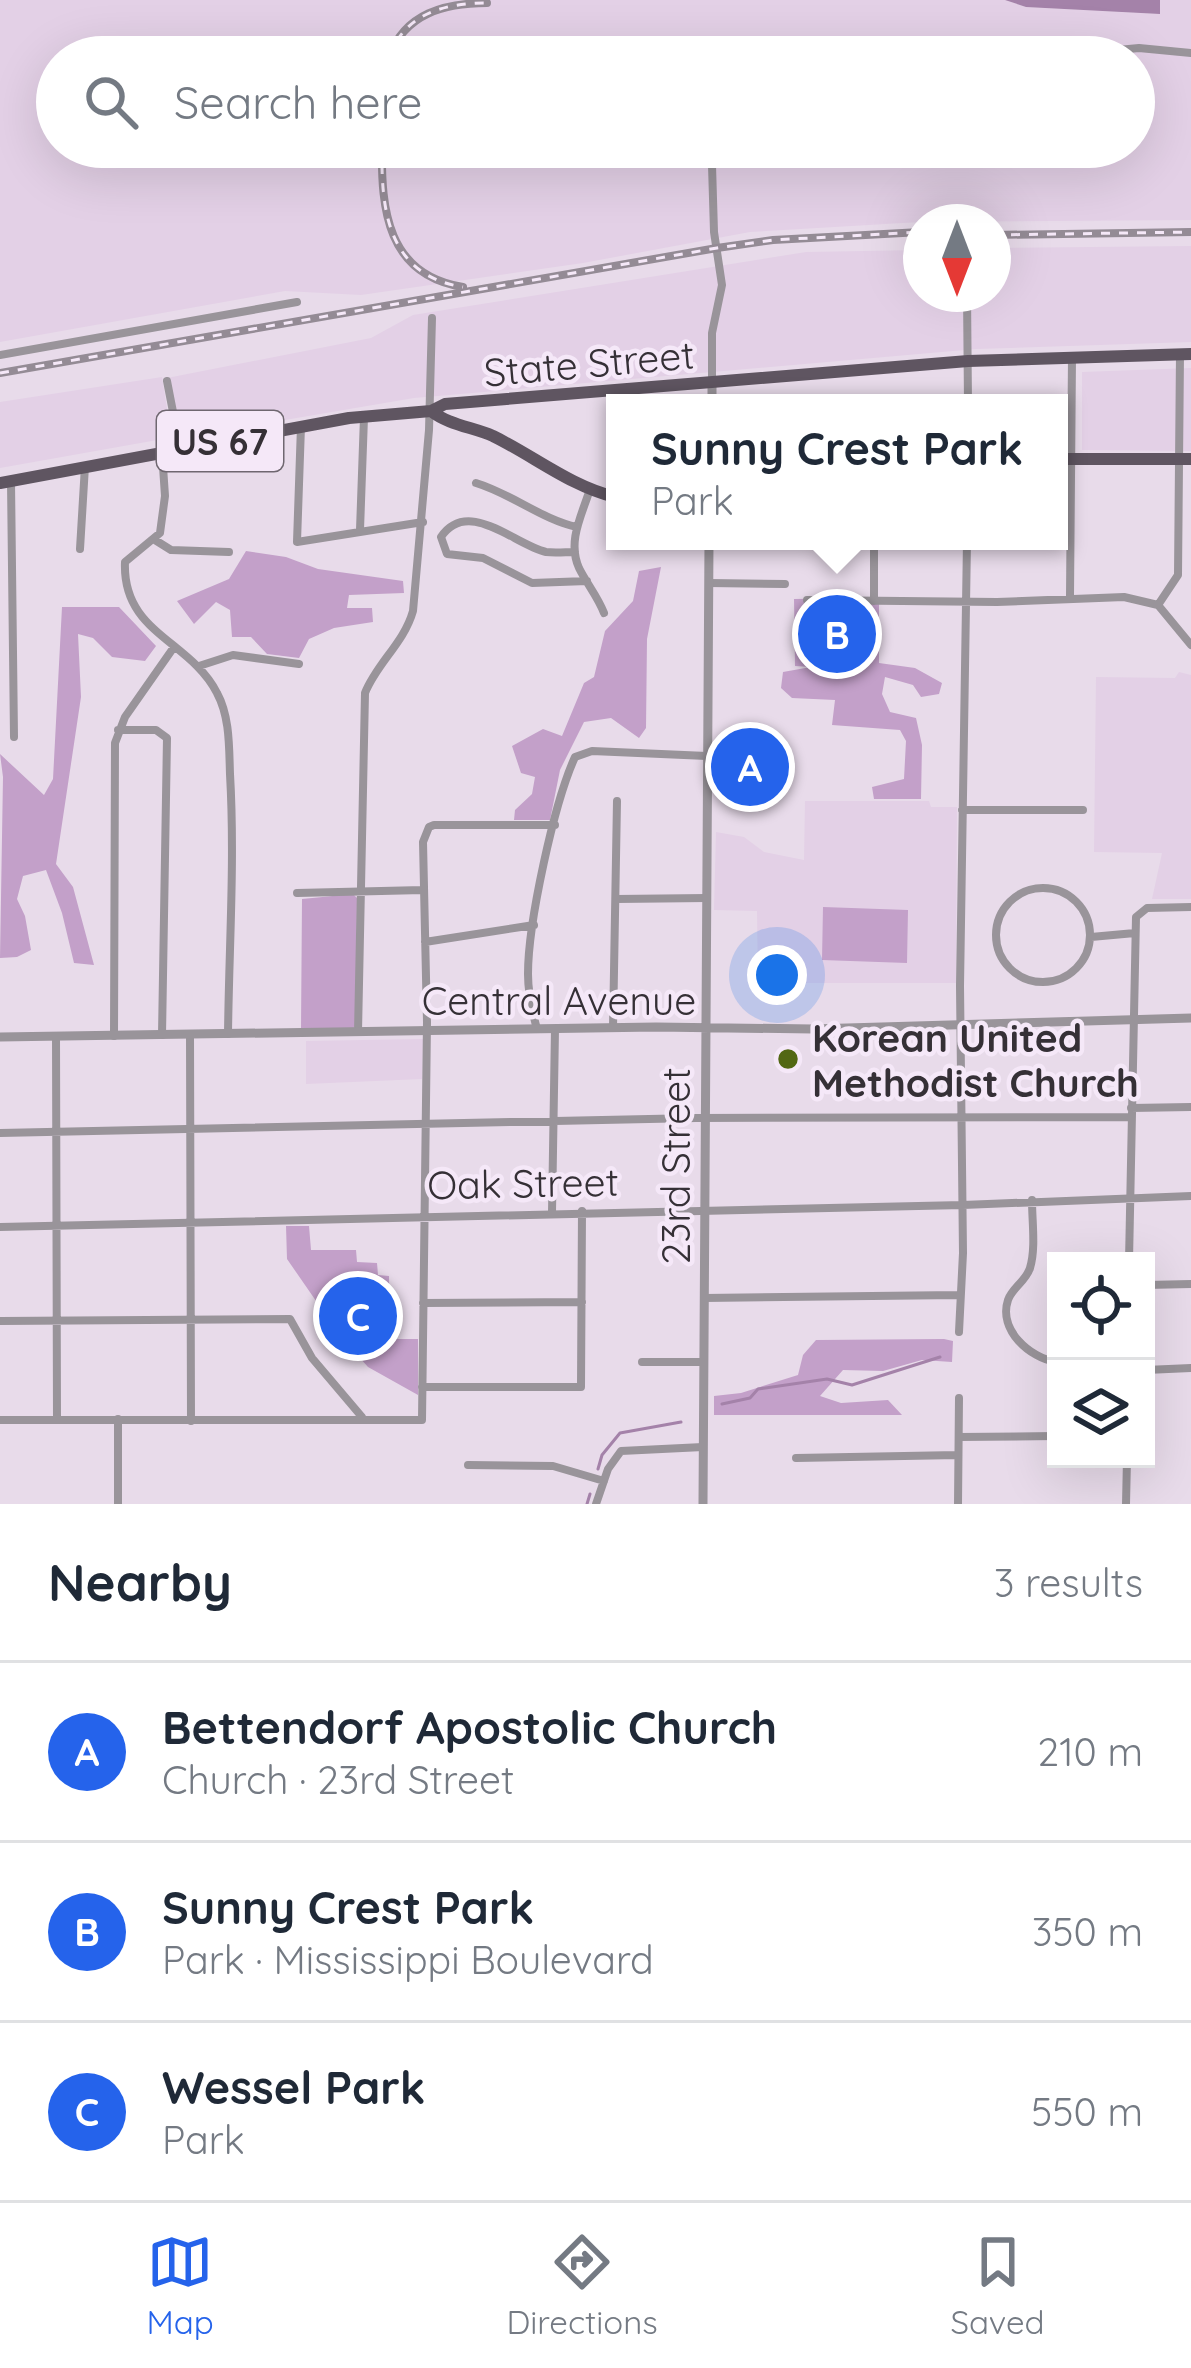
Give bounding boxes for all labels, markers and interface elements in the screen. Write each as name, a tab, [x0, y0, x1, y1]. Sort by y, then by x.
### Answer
search box	[36, 36, 1155, 168]
icon: search	[78, 69, 144, 135]
text: Search here	[174, 74, 422, 130]
north arrow	[903, 204, 1011, 312]
street label: State Street	[482, 329, 696, 397]
popup	[606, 394, 1068, 550]
road number: US 67	[157, 411, 283, 471]
text: Sunny Crest Park	[651, 420, 1023, 476]
text: Park	[651, 476, 734, 525]
pin: B	[798, 589, 876, 679]
pin: A	[711, 722, 789, 812]
your location	[747, 945, 807, 1005]
street label: Central Avenue	[422, 976, 696, 1025]
place label: Korean United Methodist Church	[812, 1013, 1139, 1107]
marker: Korean United Methodist Church	[775, 1046, 801, 1072]
street label: 23rd Street	[651, 1067, 700, 1265]
street label: Oak Street	[427, 1157, 619, 1209]
map controls	[1047, 1252, 1155, 1468]
button: locate	[1047, 1252, 1155, 1360]
pin: C	[319, 1271, 397, 1361]
button: layers	[1047, 1360, 1155, 1468]
text: Nearby	[48, 1550, 232, 1614]
text: 3 results	[994, 1558, 1143, 1607]
text: Bettendorf Apostolic Church	[162, 1699, 777, 1755]
text: A	[75, 1727, 99, 1776]
text: 210 m	[1038, 1727, 1143, 1776]
text: Church · 23rd Street	[162, 1755, 514, 1804]
text: Sunny Crest Park	[162, 1879, 534, 1935]
text: B	[74, 1907, 100, 1956]
text: 350 m	[1032, 1907, 1143, 1956]
text: Park · Mississippi Boulevard	[162, 1935, 654, 1984]
text: Wessel Park	[162, 2059, 425, 2115]
text: C	[75, 2087, 99, 2136]
text: 550 m	[1031, 2087, 1143, 2136]
text: Park	[162, 2115, 245, 2164]
tab: Map	[146, 2229, 214, 2342]
tab: Directions	[506, 2229, 658, 2342]
tab: Saved	[951, 2229, 1045, 2342]

